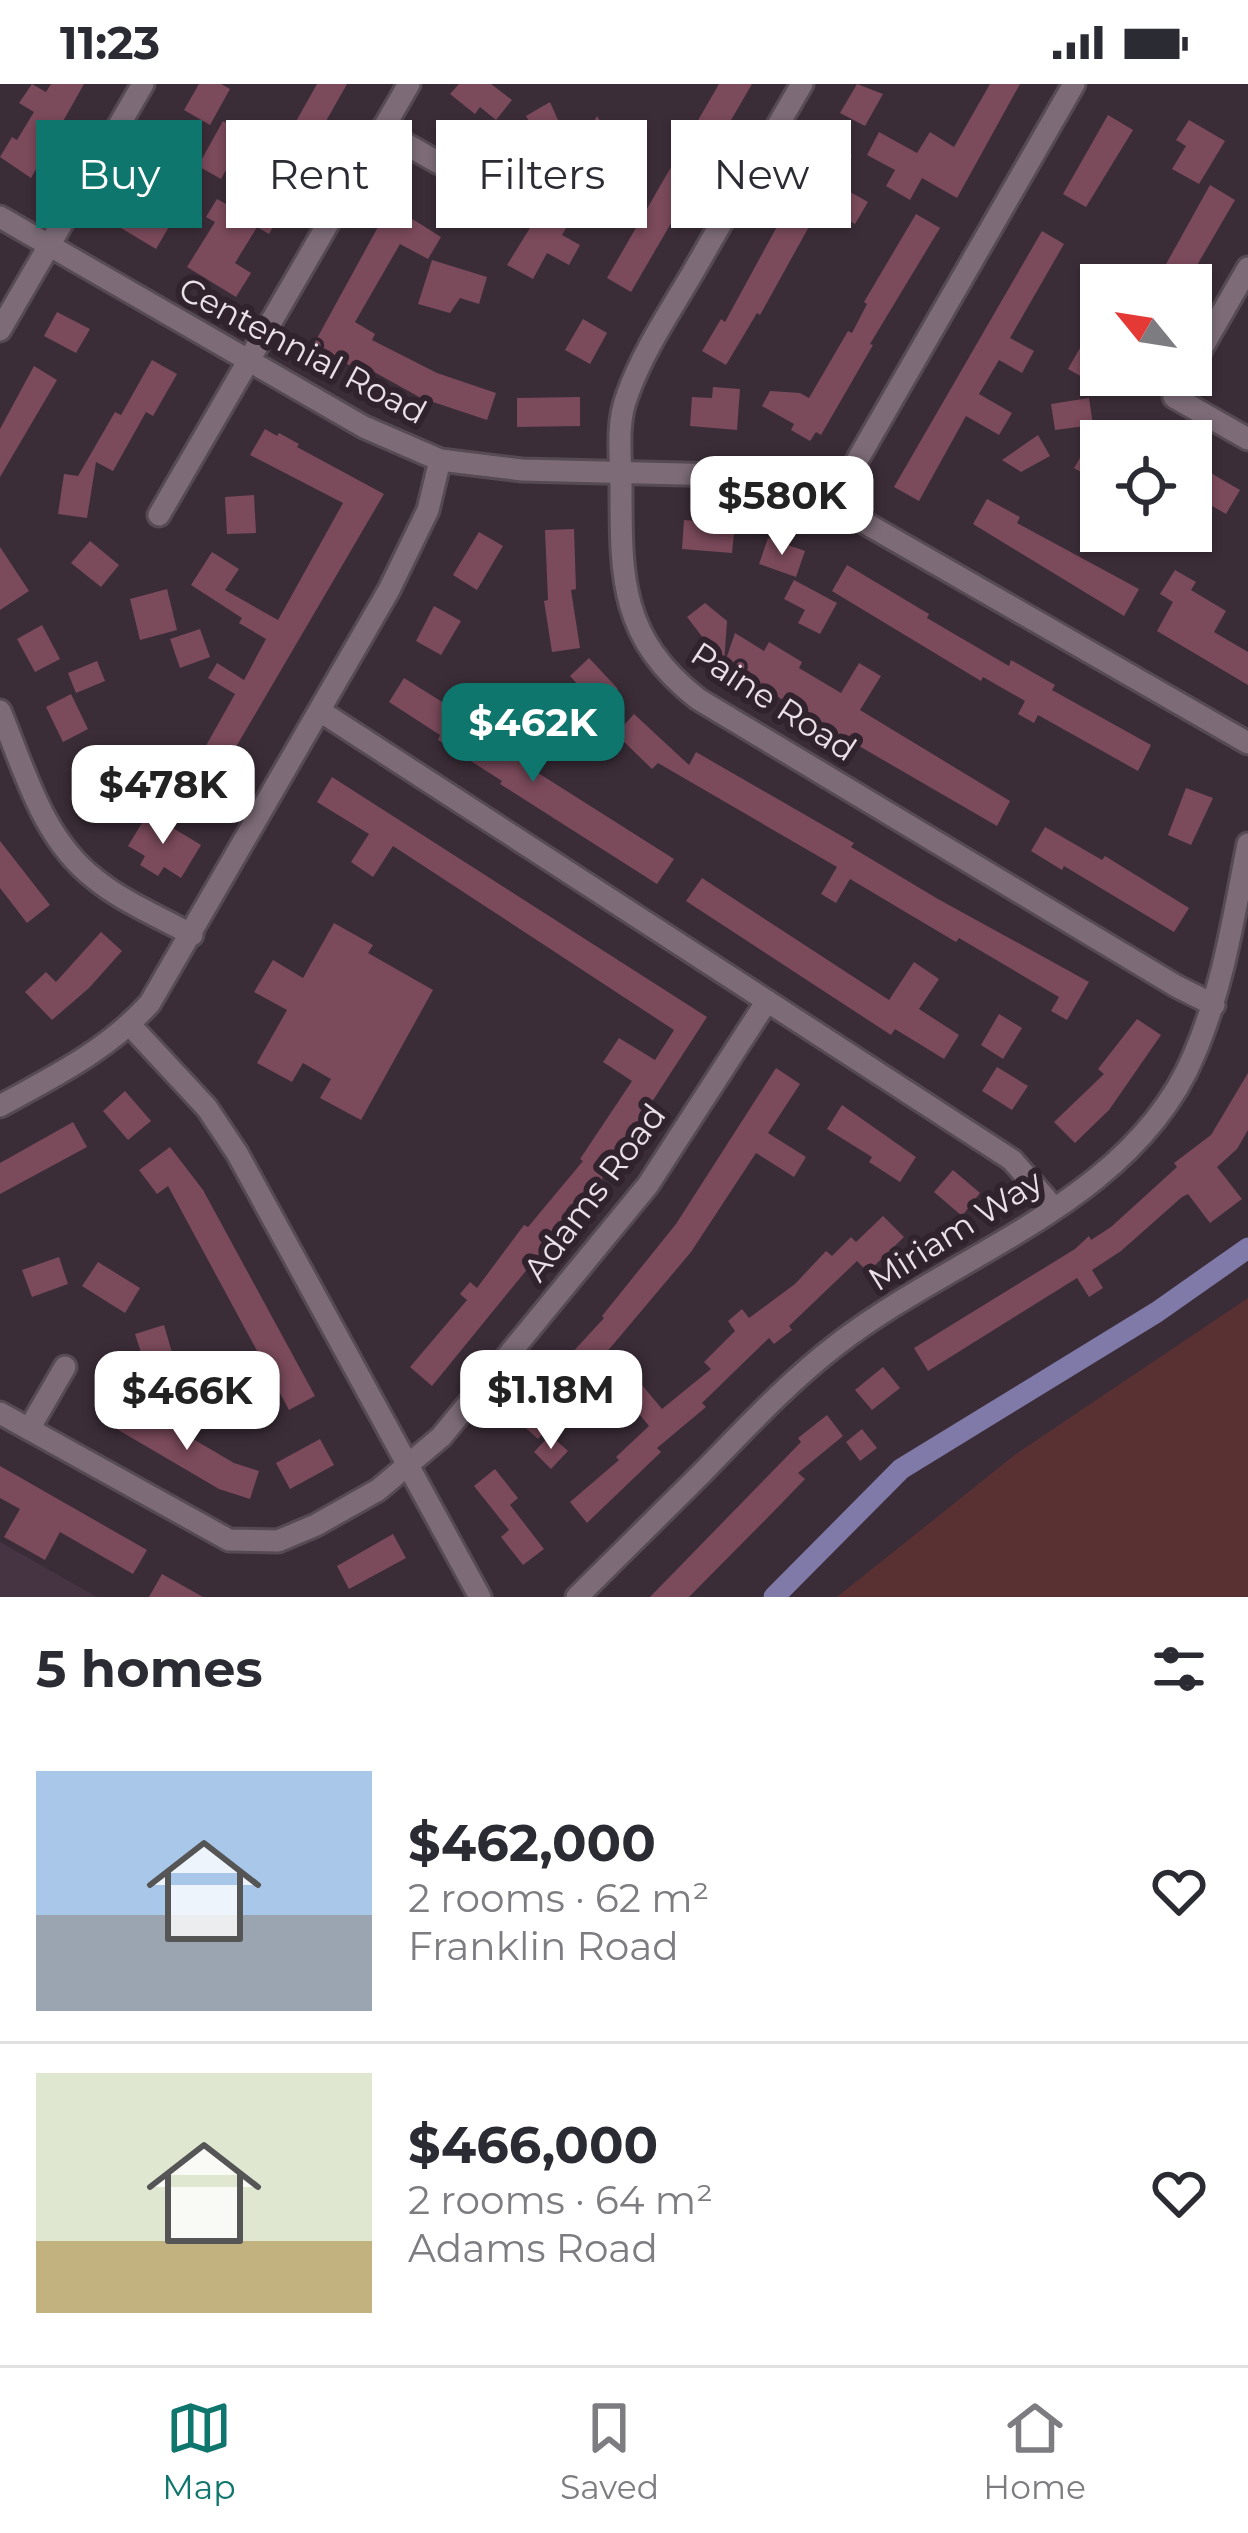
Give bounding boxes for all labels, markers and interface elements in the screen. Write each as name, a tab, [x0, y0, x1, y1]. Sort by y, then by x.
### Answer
text: 11:23	[60, 15, 160, 70]
chip: Buy	[36, 120, 202, 228]
chip: Rent	[226, 120, 412, 228]
chip: Filters	[436, 120, 647, 228]
chip: New	[671, 120, 851, 228]
north arrow	[1080, 264, 1212, 396]
map controls	[1080, 264, 1212, 552]
street label: Centennial Road	[172, 268, 434, 432]
button: locate	[1080, 420, 1212, 552]
pin: $580K	[698, 456, 866, 558]
text: $580K	[717, 471, 847, 519]
street label: Paine Road	[684, 633, 864, 769]
pin: $462K	[449, 683, 617, 785]
text: $462K	[469, 698, 597, 746]
pin: $478K	[79, 745, 247, 847]
text: $478K	[99, 760, 227, 808]
street label: Adams Road	[514, 1096, 674, 1288]
street label: Miriam Way	[861, 1161, 1049, 1299]
pin: $1.18M	[453, 1350, 649, 1452]
pin: $466K	[103, 1351, 271, 1453]
text: $1.18M	[487, 1365, 615, 1413]
text: $466K	[122, 1366, 252, 1414]
icon: filters	[1146, 1636, 1212, 1702]
text: 5 homes	[36, 1638, 263, 1700]
text: $462,000	[408, 1812, 656, 1874]
icon: home	[132, 1819, 276, 1963]
icon: heart	[1146, 1858, 1212, 1924]
text: 2 rooms · 62 m²	[408, 1874, 709, 1922]
text: Franklin Road	[408, 1922, 679, 1970]
text: $466,000	[408, 2114, 658, 2176]
icon: home	[132, 2121, 276, 2265]
icon: heart	[1146, 2160, 1212, 2226]
text: 2 rooms · 64 m²	[408, 2176, 713, 2224]
text: Adams Road	[408, 2224, 658, 2272]
tab: Map	[162, 2395, 236, 2507]
tab: Saved	[560, 2395, 659, 2507]
tab: Home	[983, 2395, 1086, 2507]

